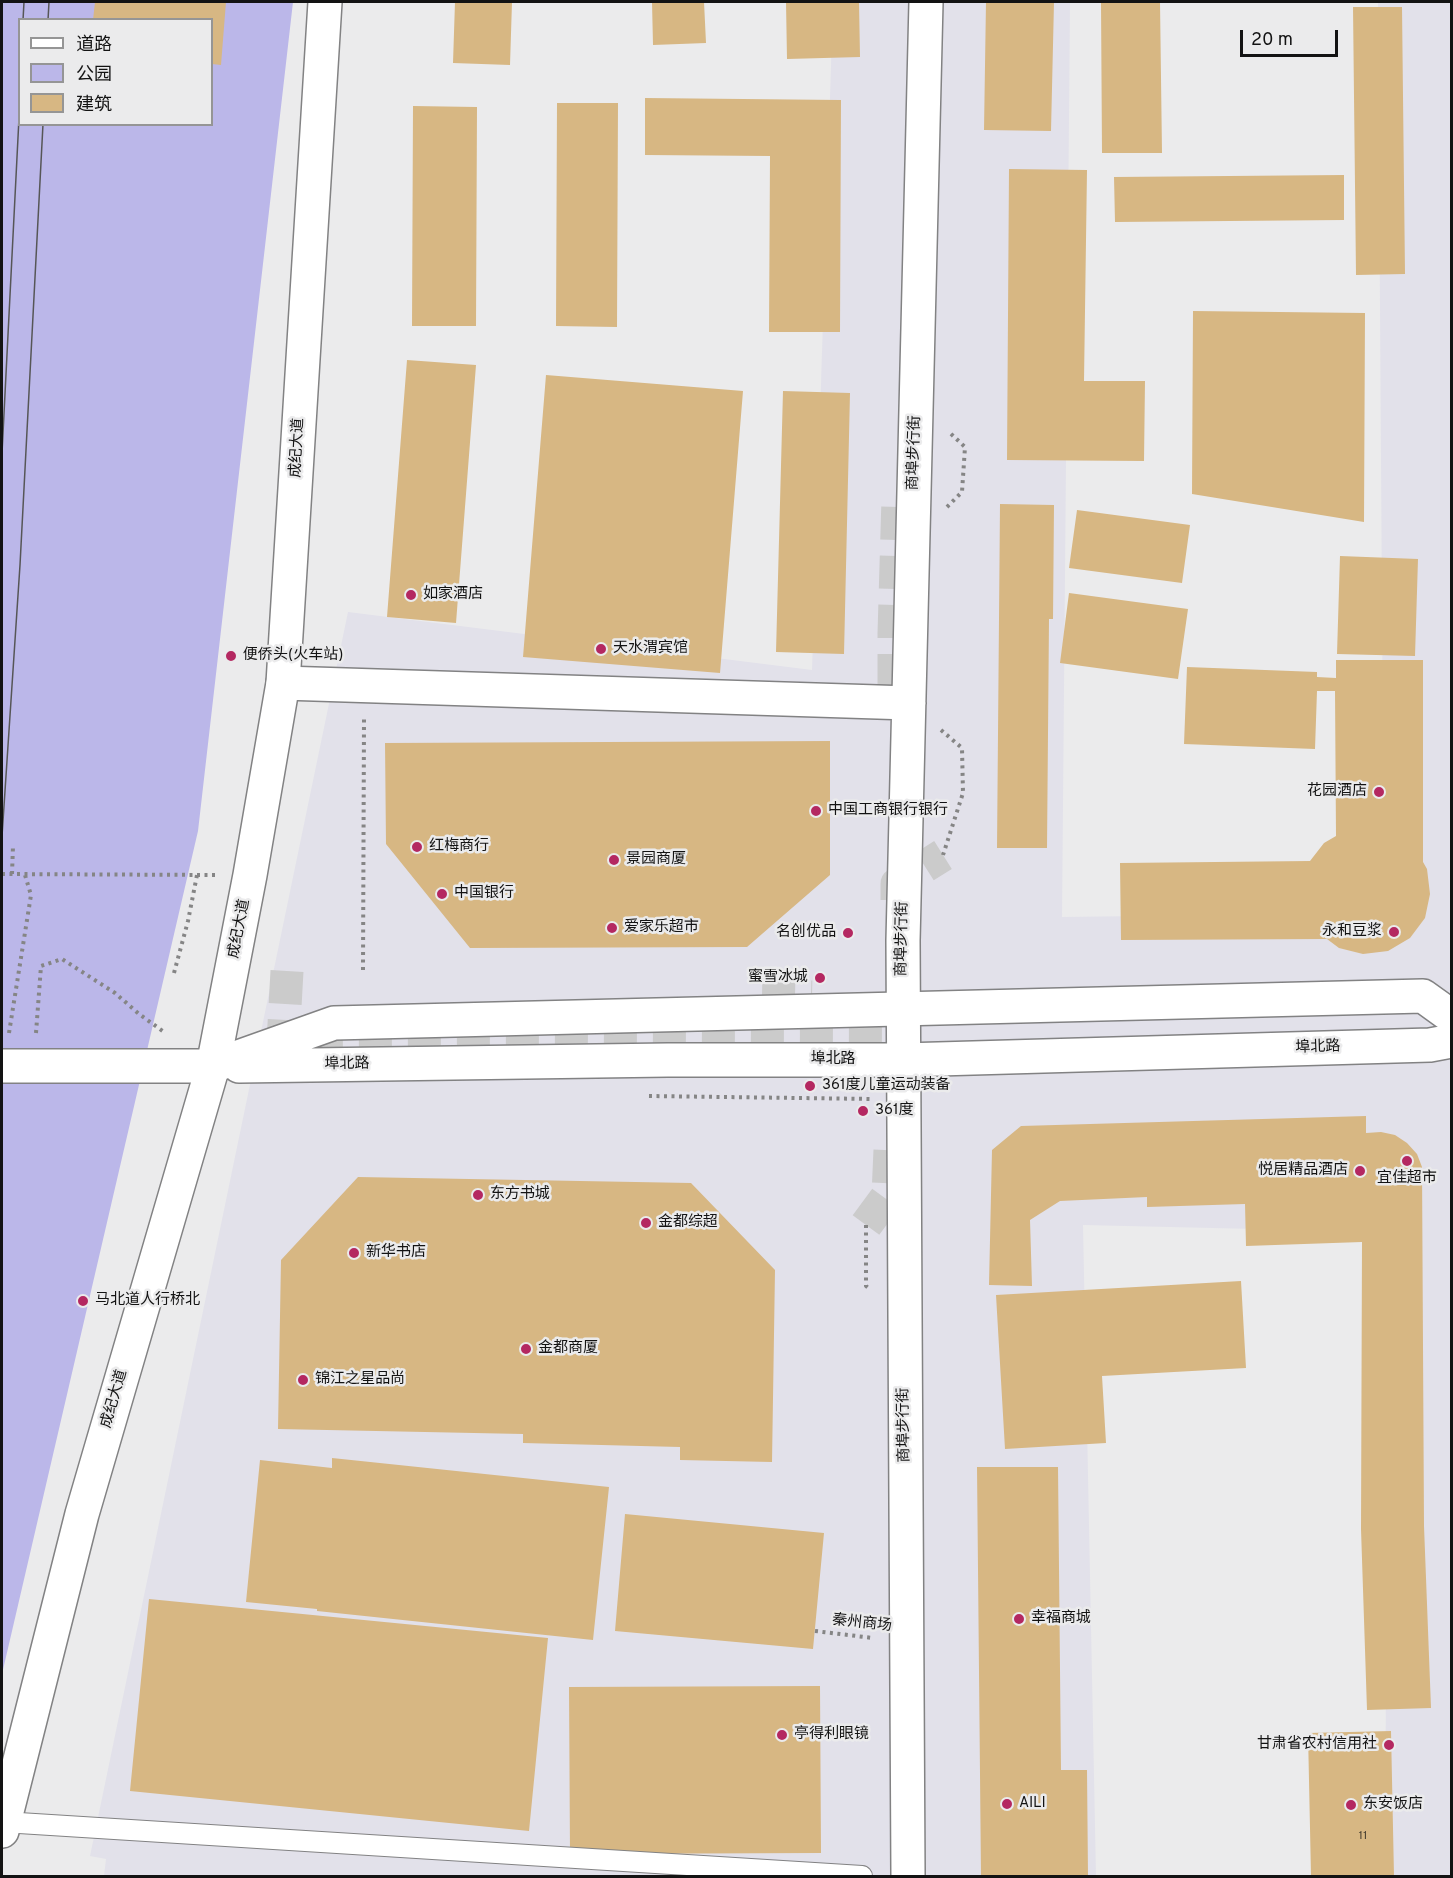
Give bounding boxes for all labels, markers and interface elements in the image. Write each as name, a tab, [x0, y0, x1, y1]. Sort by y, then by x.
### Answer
legend	[18, 18, 213, 126]
scale bar	[1243, 18, 1340, 56]
text: 20 m	[1251, 29, 1293, 52]
text: 道路	[76, 34, 112, 57]
text: 公园	[76, 64, 112, 87]
text: 建筑	[76, 94, 112, 117]
street label: 商埠步行街	[905, 415, 925, 491]
street label: 成纪大道	[287, 418, 309, 478]
place label: 如家酒店	[423, 586, 483, 604]
marker: 如家酒店	[404, 588, 418, 602]
place label: 天水渭宾馆	[613, 640, 688, 658]
marker: 天水渭宾馆	[594, 642, 608, 656]
place label: 便侨头(火车站)	[243, 647, 343, 665]
marker: 便侨头(火车站)	[224, 649, 238, 663]
place label: 花园酒店	[1307, 783, 1367, 801]
marker: 花园酒店	[1372, 785, 1386, 799]
place label: 中国工商银行银行	[828, 802, 948, 820]
marker: 中国工商银行银行	[809, 804, 823, 818]
place label: 红梅商行	[429, 838, 489, 856]
marker: 红梅商行	[410, 840, 424, 854]
place label: 景园商厦	[626, 851, 686, 869]
marker: 景园商厦	[607, 853, 621, 867]
place label: 中国银行	[454, 885, 514, 903]
marker: 中国银行	[435, 887, 449, 901]
street label: 成纪大道	[225, 898, 255, 960]
street label: 商埠步行街	[893, 901, 913, 977]
place label: 爱家乐超市	[624, 919, 699, 937]
marker: 爱家乐超市	[605, 921, 619, 935]
place label: 永和豆浆	[1322, 923, 1382, 941]
place label: 名创优品	[776, 924, 836, 942]
marker: 永和豆浆	[1387, 925, 1401, 939]
marker: 名创优品	[841, 926, 855, 940]
place label: 蜜雪冰城	[748, 969, 808, 987]
marker: 蜜雪冰城	[813, 971, 827, 985]
street label: 埠北路	[1295, 1038, 1341, 1058]
street label: 埠北路	[811, 1051, 855, 1069]
street label: 埠北路	[324, 1056, 370, 1074]
place label: 361度儿童运动装备	[822, 1077, 951, 1095]
marker: 361度儿童运动装备	[803, 1079, 817, 1093]
place label: 361度	[875, 1102, 914, 1120]
marker: 361度	[856, 1104, 870, 1118]
marker: 宜佳超市	[1400, 1154, 1414, 1168]
place label: 悦居精品酒店	[1258, 1162, 1348, 1180]
marker: 悦居精品酒店	[1353, 1164, 1367, 1178]
place label: 宜佳超市	[1377, 1170, 1437, 1188]
place label: 东方书城	[490, 1186, 550, 1204]
marker: 东方书城	[471, 1188, 485, 1202]
place label: 金都综超	[658, 1214, 718, 1232]
marker: 金都综超	[639, 1216, 653, 1230]
place label: 新华书店	[366, 1244, 426, 1262]
marker: 新华书店	[347, 1246, 361, 1260]
place label: 马北道人行桥北	[95, 1292, 200, 1310]
marker: 马北道人行桥北	[76, 1294, 90, 1308]
place label: 金都商厦	[538, 1340, 598, 1358]
marker: 金都商厦	[519, 1342, 533, 1356]
street label: 成纪大道	[98, 1368, 132, 1430]
place label: 锦江之星品尚	[315, 1371, 405, 1389]
marker: 锦江之星品尚	[296, 1373, 310, 1387]
street label: 商埠步行街	[895, 1387, 915, 1463]
place label: 幸福商城	[1031, 1610, 1091, 1628]
street label: 秦州商场	[831, 1612, 893, 1636]
marker: 幸福商城	[1012, 1612, 1026, 1626]
place label: 亭得利眼镜	[794, 1726, 869, 1744]
marker: 亭得利眼镜	[775, 1728, 789, 1742]
place label: 甘肃省农村信用社	[1257, 1736, 1377, 1754]
marker: 甘肃省农村信用社	[1382, 1738, 1396, 1752]
place label: AILI	[1019, 1795, 1046, 1813]
place label: 东安饭店	[1363, 1796, 1423, 1814]
marker: AILI	[1000, 1797, 1014, 1811]
marker: 东安饭店	[1344, 1798, 1358, 1812]
house number: 11	[1359, 1830, 1367, 1844]

